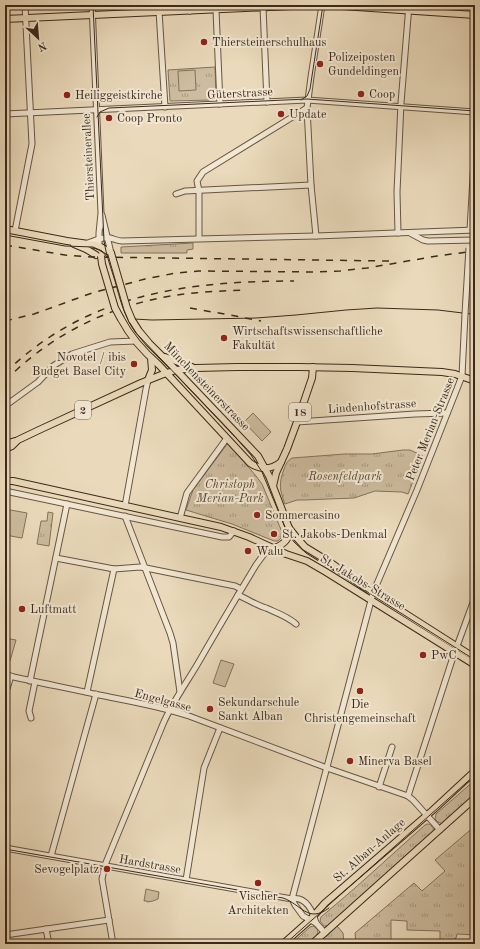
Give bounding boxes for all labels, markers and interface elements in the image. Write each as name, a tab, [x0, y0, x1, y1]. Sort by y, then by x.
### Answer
north arrow	[18, 18, 58, 58]
marker: Thiersteinerschulhaus	[199, 37, 209, 47]
place label: Thiersteinerschulhaus	[212, 37, 327, 49]
text: N	[35, 39, 48, 53]
place label: Polizeiposten Gundeldingen	[328, 52, 400, 78]
marker: Polizeiposten Gundeldingen	[315, 59, 325, 69]
street label: Güterstrasse	[207, 86, 274, 102]
marker: Coop	[356, 89, 366, 99]
place label: Coop	[369, 89, 395, 101]
marker: Heiliggeistkirche	[62, 90, 72, 100]
place label: Heiliggeistkirche	[75, 90, 163, 102]
marker: Update	[276, 109, 286, 119]
place label: Update	[289, 109, 327, 121]
street label: Thiersteinerallee	[81, 113, 97, 201]
marker: Coop Pronto	[104, 113, 114, 123]
place label: Coop Pronto	[117, 113, 182, 125]
place label: Wirtschaftswissenschaftliche Fakultät	[232, 326, 383, 352]
marker: Wirtschaftswissenschaftliche Fakultät	[219, 333, 229, 343]
street label: Münchensteinerstrasse	[161, 340, 252, 434]
place label: Novotel / ibis Budget Basel City	[32, 352, 127, 378]
marker: Novotel / ibis Budget Basel City	[129, 359, 139, 369]
street label: Peter Merian-Strasse	[405, 376, 457, 483]
street label: Lindenhofstrasse	[327, 398, 417, 416]
road number: 2	[75, 401, 91, 419]
road number: 18	[289, 403, 311, 421]
park label: Rosenfeldpark	[307, 471, 382, 483]
park label: Christoph Merian-Park	[195, 479, 264, 505]
marker: Sommercasino	[252, 510, 262, 520]
place label: Sommercasino	[265, 510, 340, 522]
marker: St. Jakobs-Denkmal	[269, 529, 279, 539]
place label: St. Jakobs-Denkmal	[282, 529, 387, 541]
marker: Walu	[243, 546, 253, 556]
place label: Walu	[256, 546, 284, 558]
street label: St. Jakobs-Strasse	[318, 553, 408, 613]
marker: Luftmatt	[17, 604, 27, 614]
place label: Luftmatt	[30, 604, 76, 616]
marker: PwC	[418, 650, 428, 660]
place label: PwC	[431, 650, 457, 662]
marker: Die Christengemeinschaft	[355, 686, 365, 696]
street label: Engelgasse	[133, 688, 193, 714]
place label: Sekundarschule Sankt Alban	[218, 697, 300, 723]
place label: Die Christengemeinschaft	[304, 699, 416, 725]
marker: Sekundarschule Sankt Alban	[205, 704, 215, 714]
marker: Minerva Basel	[345, 756, 355, 766]
place label: Minerva Basel	[358, 756, 432, 768]
street label: St. Alban-Anlage	[332, 816, 408, 885]
street label: Hardstrasse	[118, 854, 182, 876]
place label: Sevogelplatz	[34, 864, 99, 876]
marker: Sevogelplatz	[102, 864, 112, 874]
marker: Vischer Architekten	[253, 878, 263, 888]
place label: Vischer Architekten	[227, 891, 289, 917]

